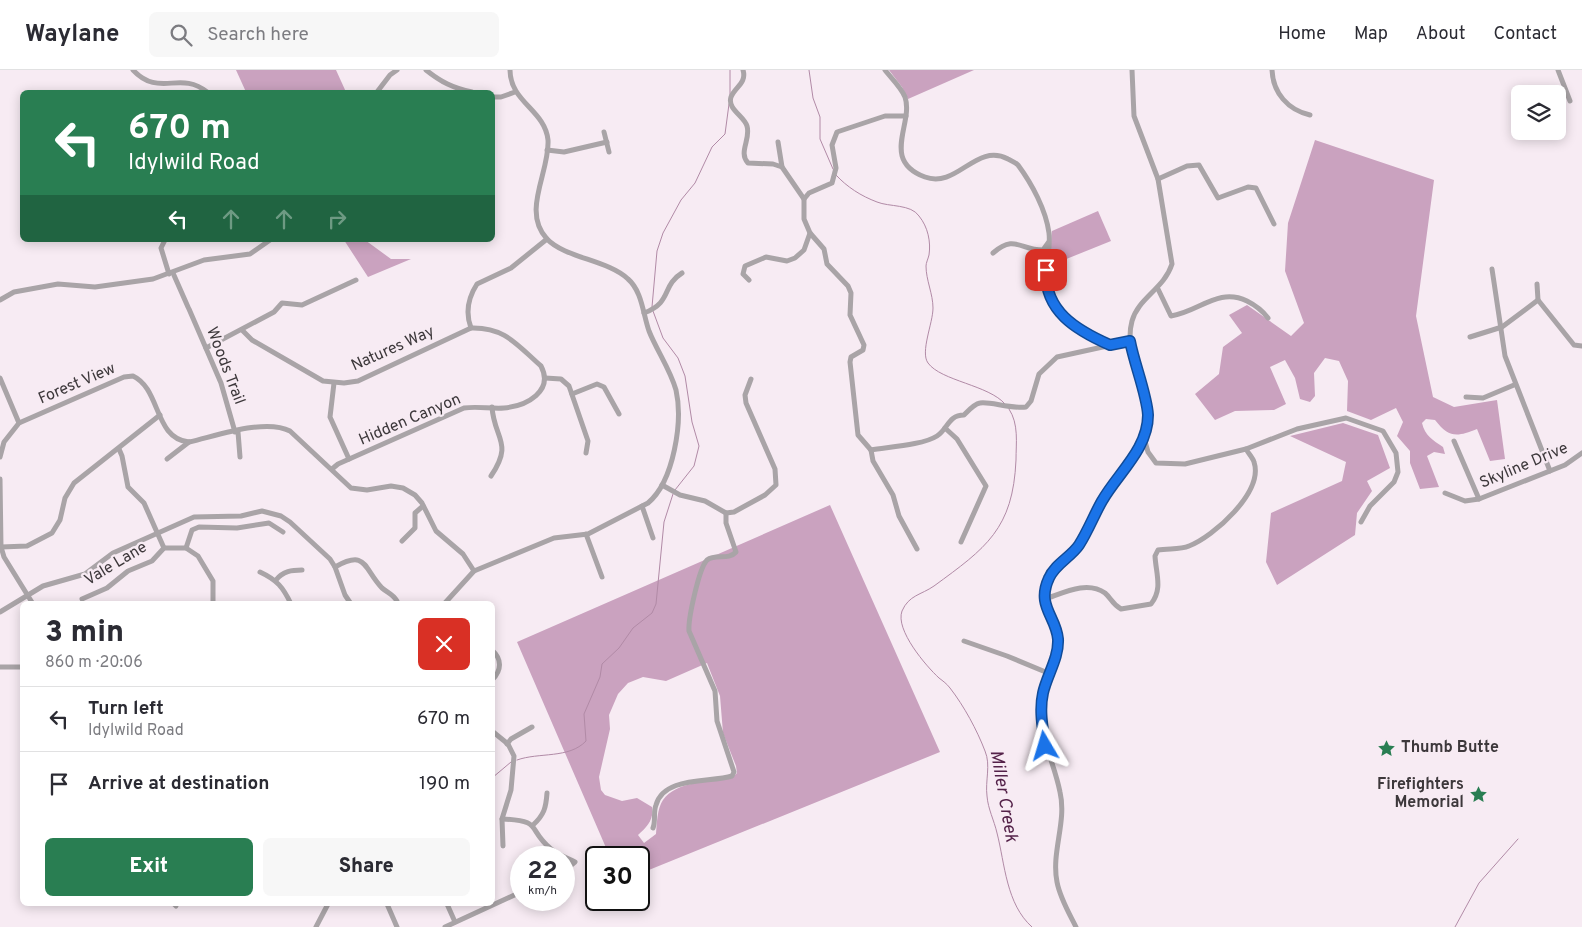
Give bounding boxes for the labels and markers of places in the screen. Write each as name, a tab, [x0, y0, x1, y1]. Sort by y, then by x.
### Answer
pin	[1025, 249, 1067, 291]
place icon: Thumb Butte	[1377, 738, 1397, 758]
place label: Thumb Butte	[1401, 738, 1499, 758]
place label: Firefighters Memorial	[1377, 775, 1464, 813]
place icon: Firefighters Memorial	[1468, 784, 1488, 804]

